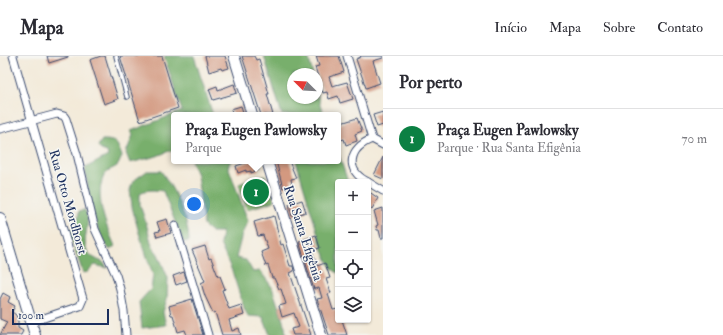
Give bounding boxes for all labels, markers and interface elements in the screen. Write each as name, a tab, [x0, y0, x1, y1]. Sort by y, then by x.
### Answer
text: Mapa	[20, 16, 64, 40]
text: Início	[494, 19, 527, 36]
text: Mapa	[549, 19, 581, 36]
text: Sobre	[603, 19, 635, 36]
text: Contato	[657, 19, 703, 36]
north arrow	[287, 68, 323, 104]
text: Por perto	[399, 72, 462, 93]
popup	[171, 112, 341, 164]
text: Praça Eugen Pawlowsky	[185, 121, 327, 140]
text: Praça Eugen Pawlowsky	[437, 121, 579, 140]
text: 1	[410, 131, 414, 147]
text: 70 m	[682, 131, 707, 147]
text: Parque	[185, 140, 222, 156]
text: Parque · Rua Santa Efigênia	[437, 140, 581, 156]
street label: Rua Otto Mordhorst	[45, 148, 91, 256]
pin: 1	[243, 177, 269, 207]
map controls	[335, 179, 371, 323]
button: +	[335, 179, 371, 215]
street label: Rua Santa Efigênia	[280, 183, 326, 283]
your location	[184, 194, 204, 214]
button: −	[335, 215, 371, 251]
button: locate	[335, 251, 371, 287]
button: layers	[335, 287, 371, 323]
scale bar	[12, 307, 109, 326]
text: 100 m	[18, 309, 44, 322]

